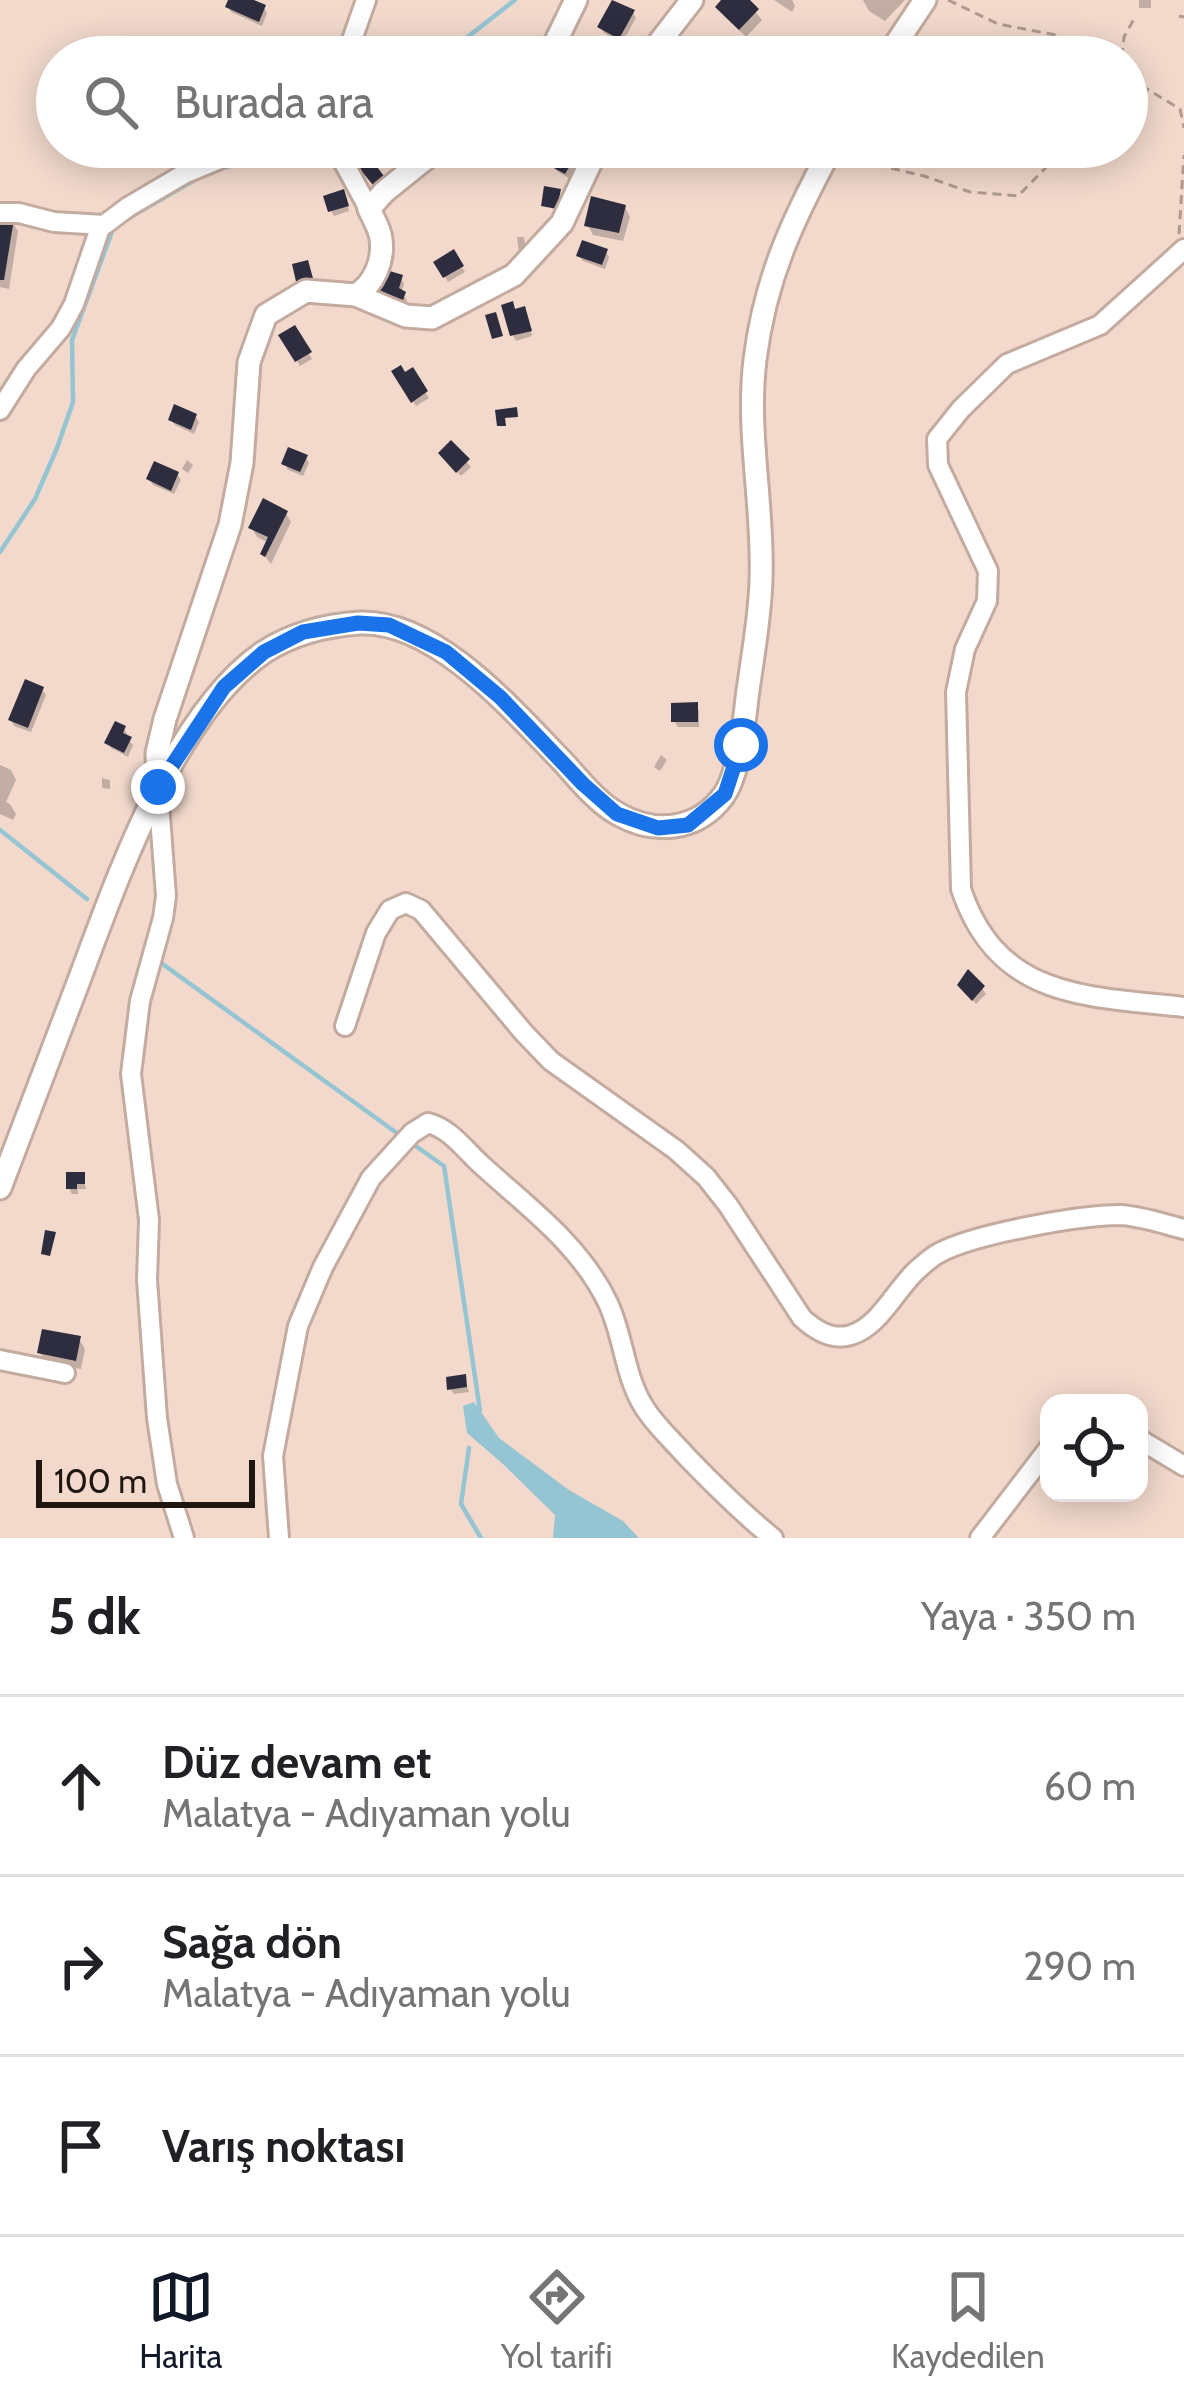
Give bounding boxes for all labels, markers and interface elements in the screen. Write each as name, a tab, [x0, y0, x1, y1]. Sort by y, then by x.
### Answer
search box	[36, 36, 1148, 168]
icon: search	[78, 69, 144, 135]
text: Burada ara	[174, 75, 374, 129]
route start	[714, 718, 768, 772]
route end	[131, 760, 185, 814]
map controls	[1040, 1394, 1148, 1502]
button: locate	[1040, 1394, 1148, 1502]
scale bar	[36, 1454, 255, 1507]
text: 100 m	[54, 1461, 147, 1501]
text: 5 dk	[48, 1585, 141, 1647]
text: Yaya · 350 m	[921, 1592, 1136, 1640]
text: Düz devam et	[162, 1735, 431, 1789]
icon: ahead	[48, 1753, 114, 1819]
text: 60 m	[1044, 1762, 1136, 1810]
text: Malatya - Adıyaman yolu	[162, 1789, 571, 1837]
text: Sağa dön	[162, 1915, 342, 1969]
icon: right	[48, 1933, 114, 1999]
text: 290 m	[1023, 1942, 1136, 1990]
text: Malatya - Adıyaman yolu	[162, 1969, 571, 2017]
icon: arrive	[48, 2113, 114, 2179]
text: Varış noktası	[162, 2119, 405, 2173]
tab: Harita	[139, 2264, 222, 2376]
tab: Yol tarifi	[501, 2264, 613, 2376]
tab: Kaydedilen	[891, 2264, 1045, 2376]

